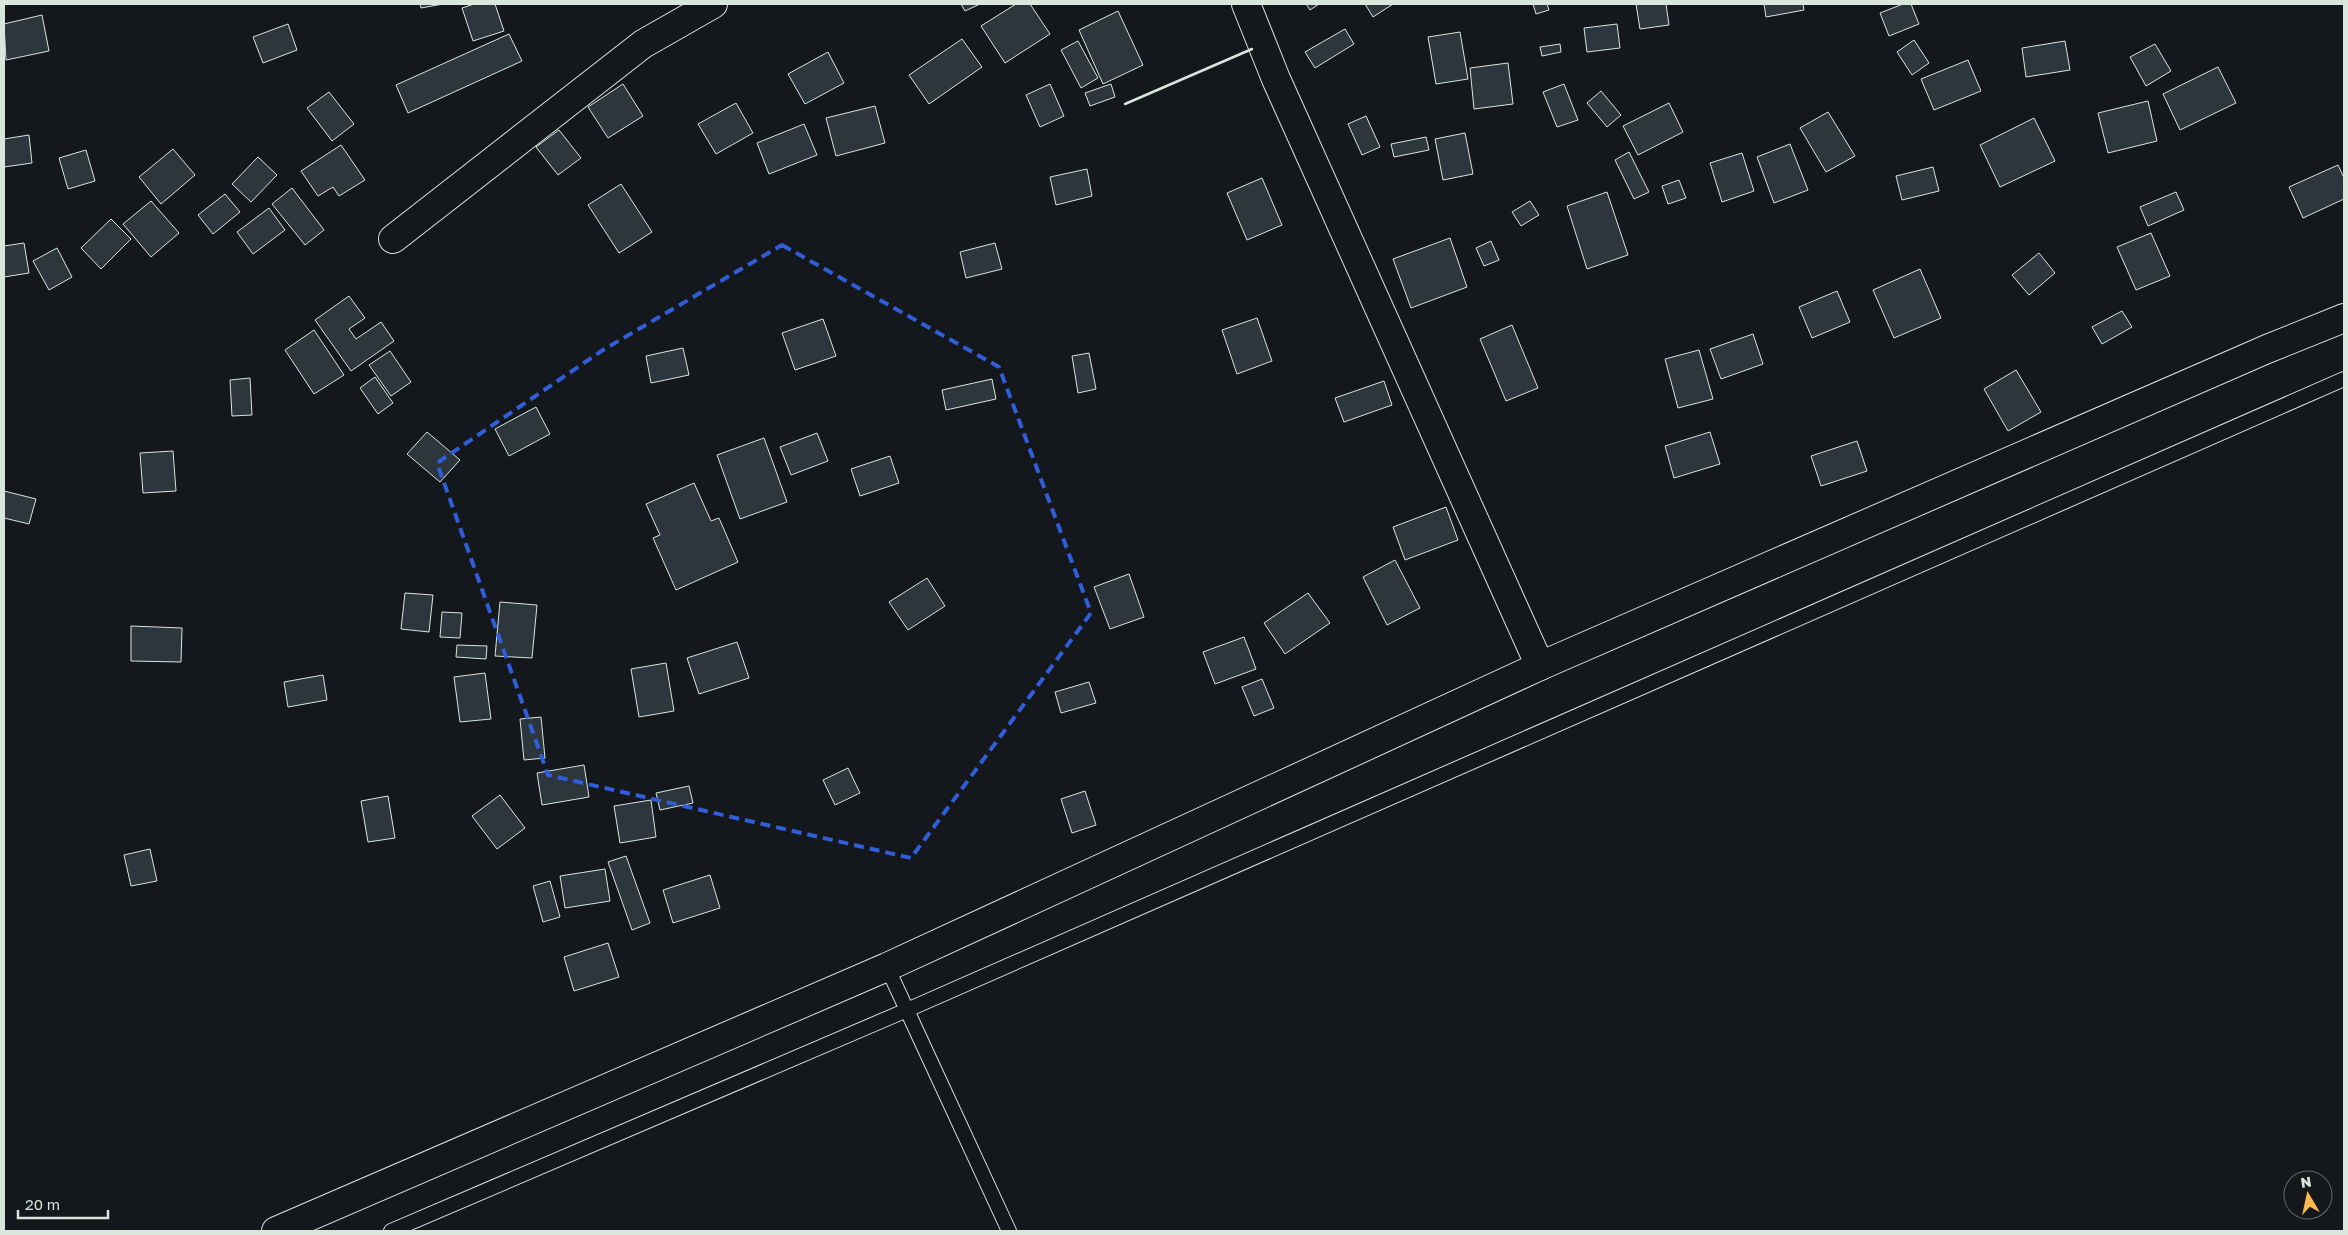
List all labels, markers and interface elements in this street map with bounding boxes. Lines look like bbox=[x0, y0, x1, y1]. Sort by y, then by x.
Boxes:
north arrow bbox=[2283, 1170, 2333, 1220]
text: N bbox=[2299, 1172, 2312, 1191]
scale bar bbox=[18, 1188, 108, 1220]
text: 20 m bbox=[25, 1195, 60, 1213]

